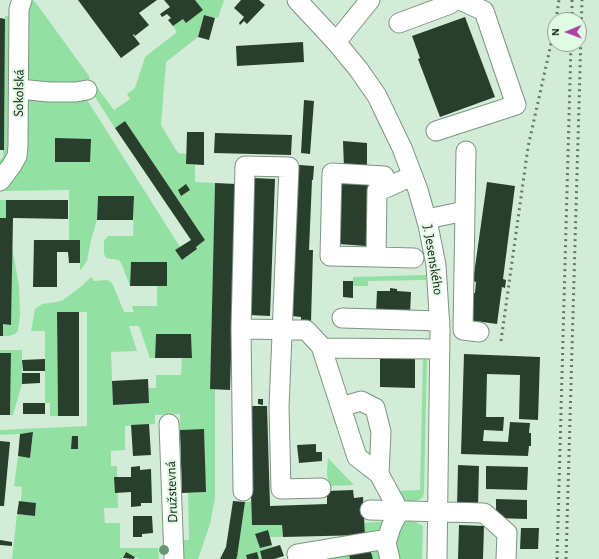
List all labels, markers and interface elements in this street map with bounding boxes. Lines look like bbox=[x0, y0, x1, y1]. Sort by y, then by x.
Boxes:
north arrow bbox=[547, 12, 587, 52]
text: N bbox=[550, 28, 561, 36]
street label: Sokolská bbox=[10, 69, 28, 117]
street label: J. Jesenského bbox=[419, 224, 447, 296]
street label: Družstevná bbox=[163, 461, 181, 523]

